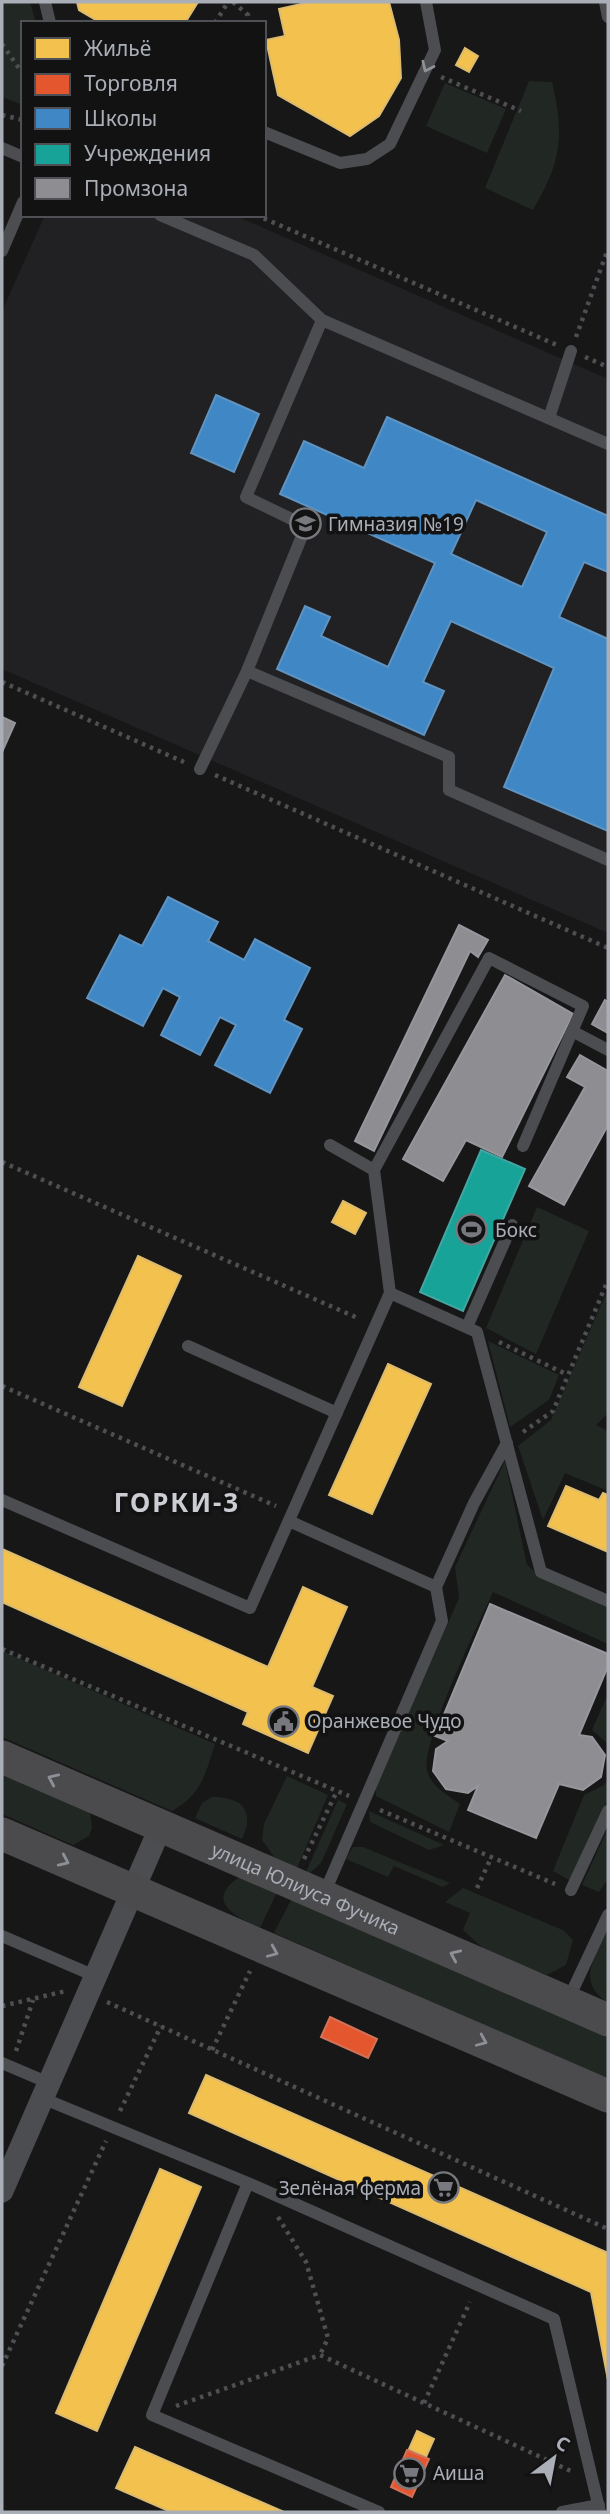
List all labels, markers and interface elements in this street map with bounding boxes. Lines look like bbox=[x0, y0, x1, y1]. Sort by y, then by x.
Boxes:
legend bbox=[21, 21, 266, 217]
text: Жильё bbox=[84, 34, 151, 62]
one-way arrow bbox=[421, 60, 435, 72]
text: Торговля bbox=[84, 69, 178, 97]
text: Школы bbox=[84, 104, 157, 132]
text: Учреждения bbox=[84, 139, 211, 167]
text: Промзона bbox=[84, 174, 188, 202]
school or university icon: Гимназия №19 bbox=[288, 507, 322, 541]
place label: Гимназия №19 bbox=[328, 511, 464, 537]
sports icon: Бокс bbox=[455, 1213, 489, 1247]
place label: Бокс bbox=[495, 1217, 537, 1243]
district label: ГОРКИ-3 bbox=[114, 1484, 240, 1520]
public building icon: Оранжевое Чудо bbox=[267, 1704, 301, 1738]
place label: Оранжевое Чудо bbox=[307, 1708, 462, 1734]
one-way arrow bbox=[48, 1773, 60, 1787]
street label: улица Юлиуса Фучика bbox=[207, 1836, 404, 1941]
one-way arrow bbox=[57, 1853, 70, 1867]
one-way arrow bbox=[266, 1943, 278, 1957]
one-way arrow bbox=[450, 1949, 463, 1963]
one-way arrow bbox=[475, 2033, 487, 2047]
supermarket icon: Зелёная ферма bbox=[427, 2171, 461, 2205]
place label: Зелёная ферма bbox=[279, 2175, 421, 2201]
north arrow bbox=[519, 2423, 589, 2493]
text: С bbox=[551, 2429, 575, 2458]
supermarket icon: Аиша bbox=[393, 2456, 427, 2490]
place label: Аиша bbox=[433, 2460, 484, 2486]

